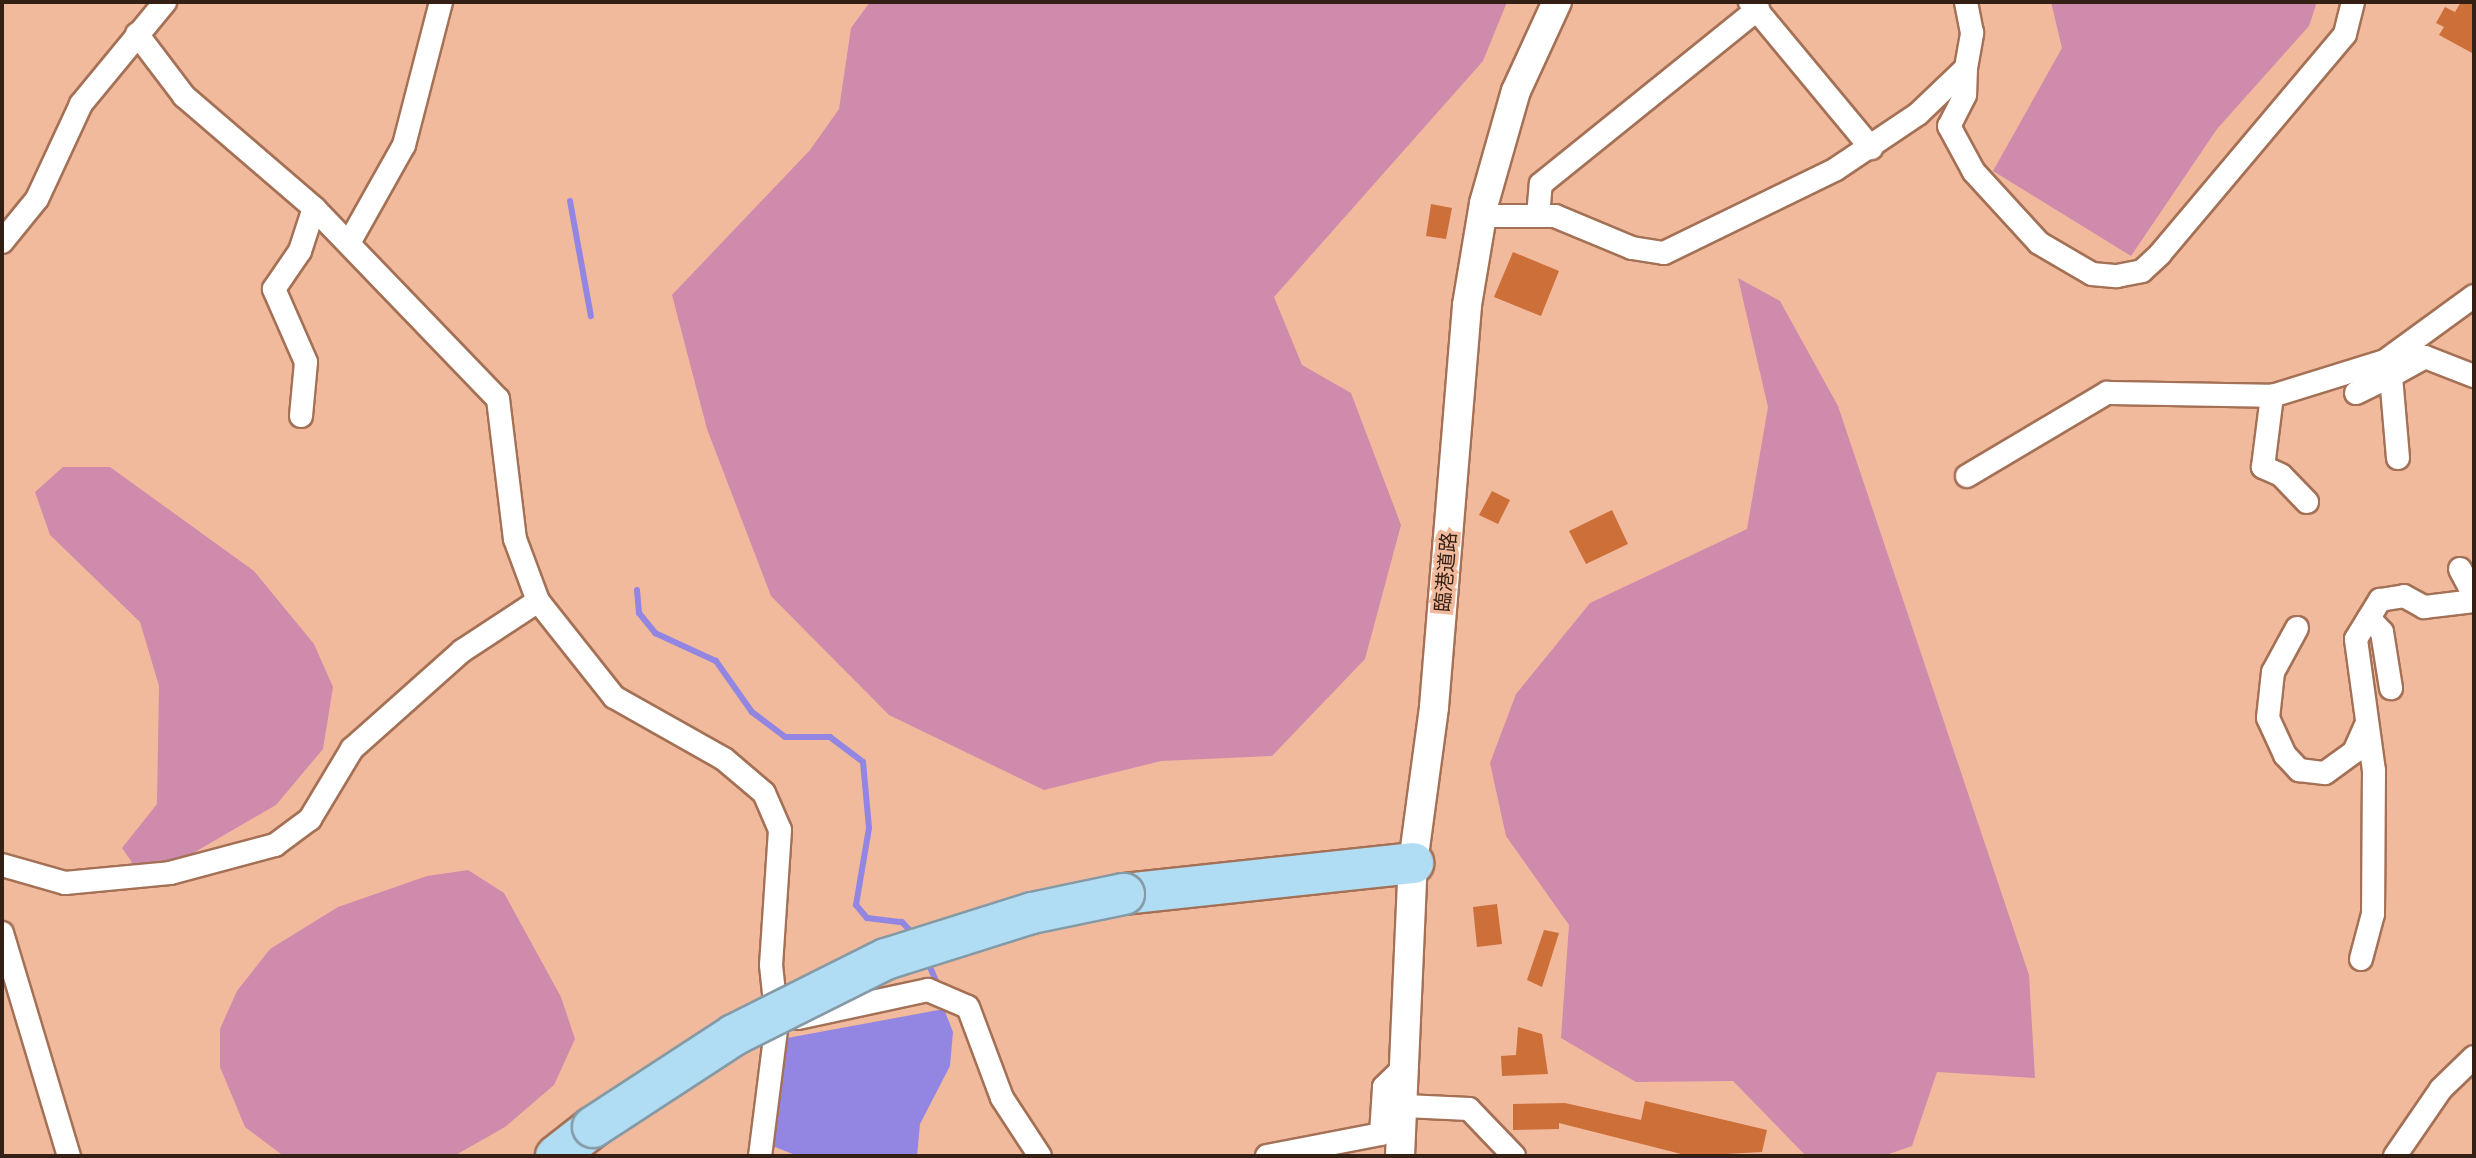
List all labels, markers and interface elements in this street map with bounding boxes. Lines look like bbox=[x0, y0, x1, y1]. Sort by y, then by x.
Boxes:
street label: 臨港道路 bbox=[1430, 531, 1460, 613]

